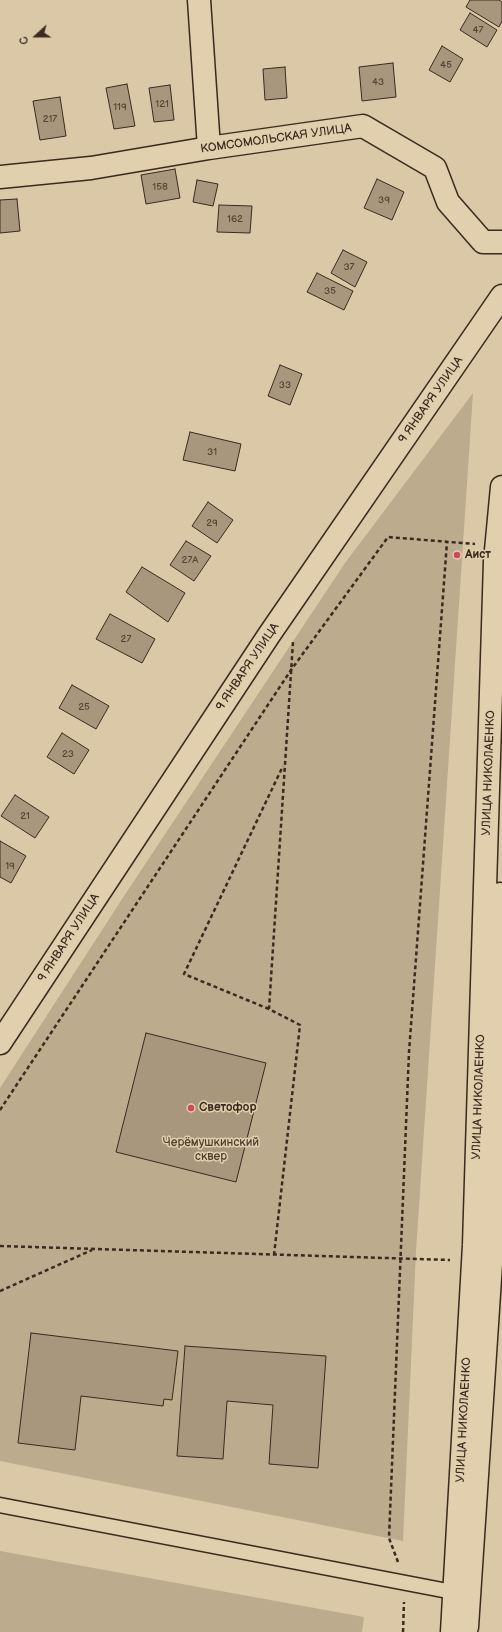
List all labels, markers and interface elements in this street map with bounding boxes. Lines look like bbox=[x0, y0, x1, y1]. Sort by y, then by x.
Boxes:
north arrow bbox=[16, 16, 56, 56]
house number: 47 bbox=[472, 24, 484, 36]
text: С bbox=[17, 35, 32, 46]
house number: 45 bbox=[440, 59, 452, 71]
house number: 43 bbox=[372, 76, 384, 88]
house number: 121 bbox=[155, 98, 169, 110]
house number: 119 bbox=[113, 101, 127, 113]
house number: 217 bbox=[43, 113, 57, 125]
street label: КОМСОМОЛЬСКАЯ УЛИЦА bbox=[200, 121, 352, 157]
house number: 158 bbox=[152, 181, 168, 193]
house number: 39 bbox=[378, 194, 390, 206]
house number: 162 bbox=[227, 213, 243, 225]
house number: 37 bbox=[343, 261, 355, 273]
house number: 35 bbox=[324, 285, 336, 297]
street label: 9 ЯНВАРЯ УЛИЦА bbox=[396, 354, 466, 446]
house number: 33 bbox=[279, 379, 291, 391]
house number: 31 bbox=[207, 446, 217, 458]
house number: 29 bbox=[206, 517, 218, 529]
place label: Аист bbox=[465, 548, 491, 562]
marker: Аист bbox=[452, 550, 462, 560]
house number: 27А bbox=[182, 554, 198, 566]
street label: 9 ЯНВАРЯ УЛИЦА bbox=[213, 621, 283, 713]
house number: 27 bbox=[121, 633, 131, 645]
house number: 25 bbox=[78, 701, 90, 713]
street label: УЛИЦА НИКОЛАЕНКО bbox=[480, 710, 498, 836]
house number: 23 bbox=[62, 748, 74, 760]
house number: 21 bbox=[20, 810, 30, 822]
house number: 19 bbox=[5, 860, 15, 872]
street label: 9 ЯНВАРЯ УЛИЦА bbox=[35, 891, 103, 985]
street label: УЛИЦА НИКОЛАЕНКО bbox=[470, 1034, 488, 1160]
place label: Светофор bbox=[199, 1101, 257, 1115]
marker: Светофор bbox=[186, 1103, 196, 1113]
park label: Черёмушкинский сквер bbox=[163, 1136, 259, 1164]
street label: УЛИЦА НИКОЛАЕНКО bbox=[454, 1357, 474, 1483]

